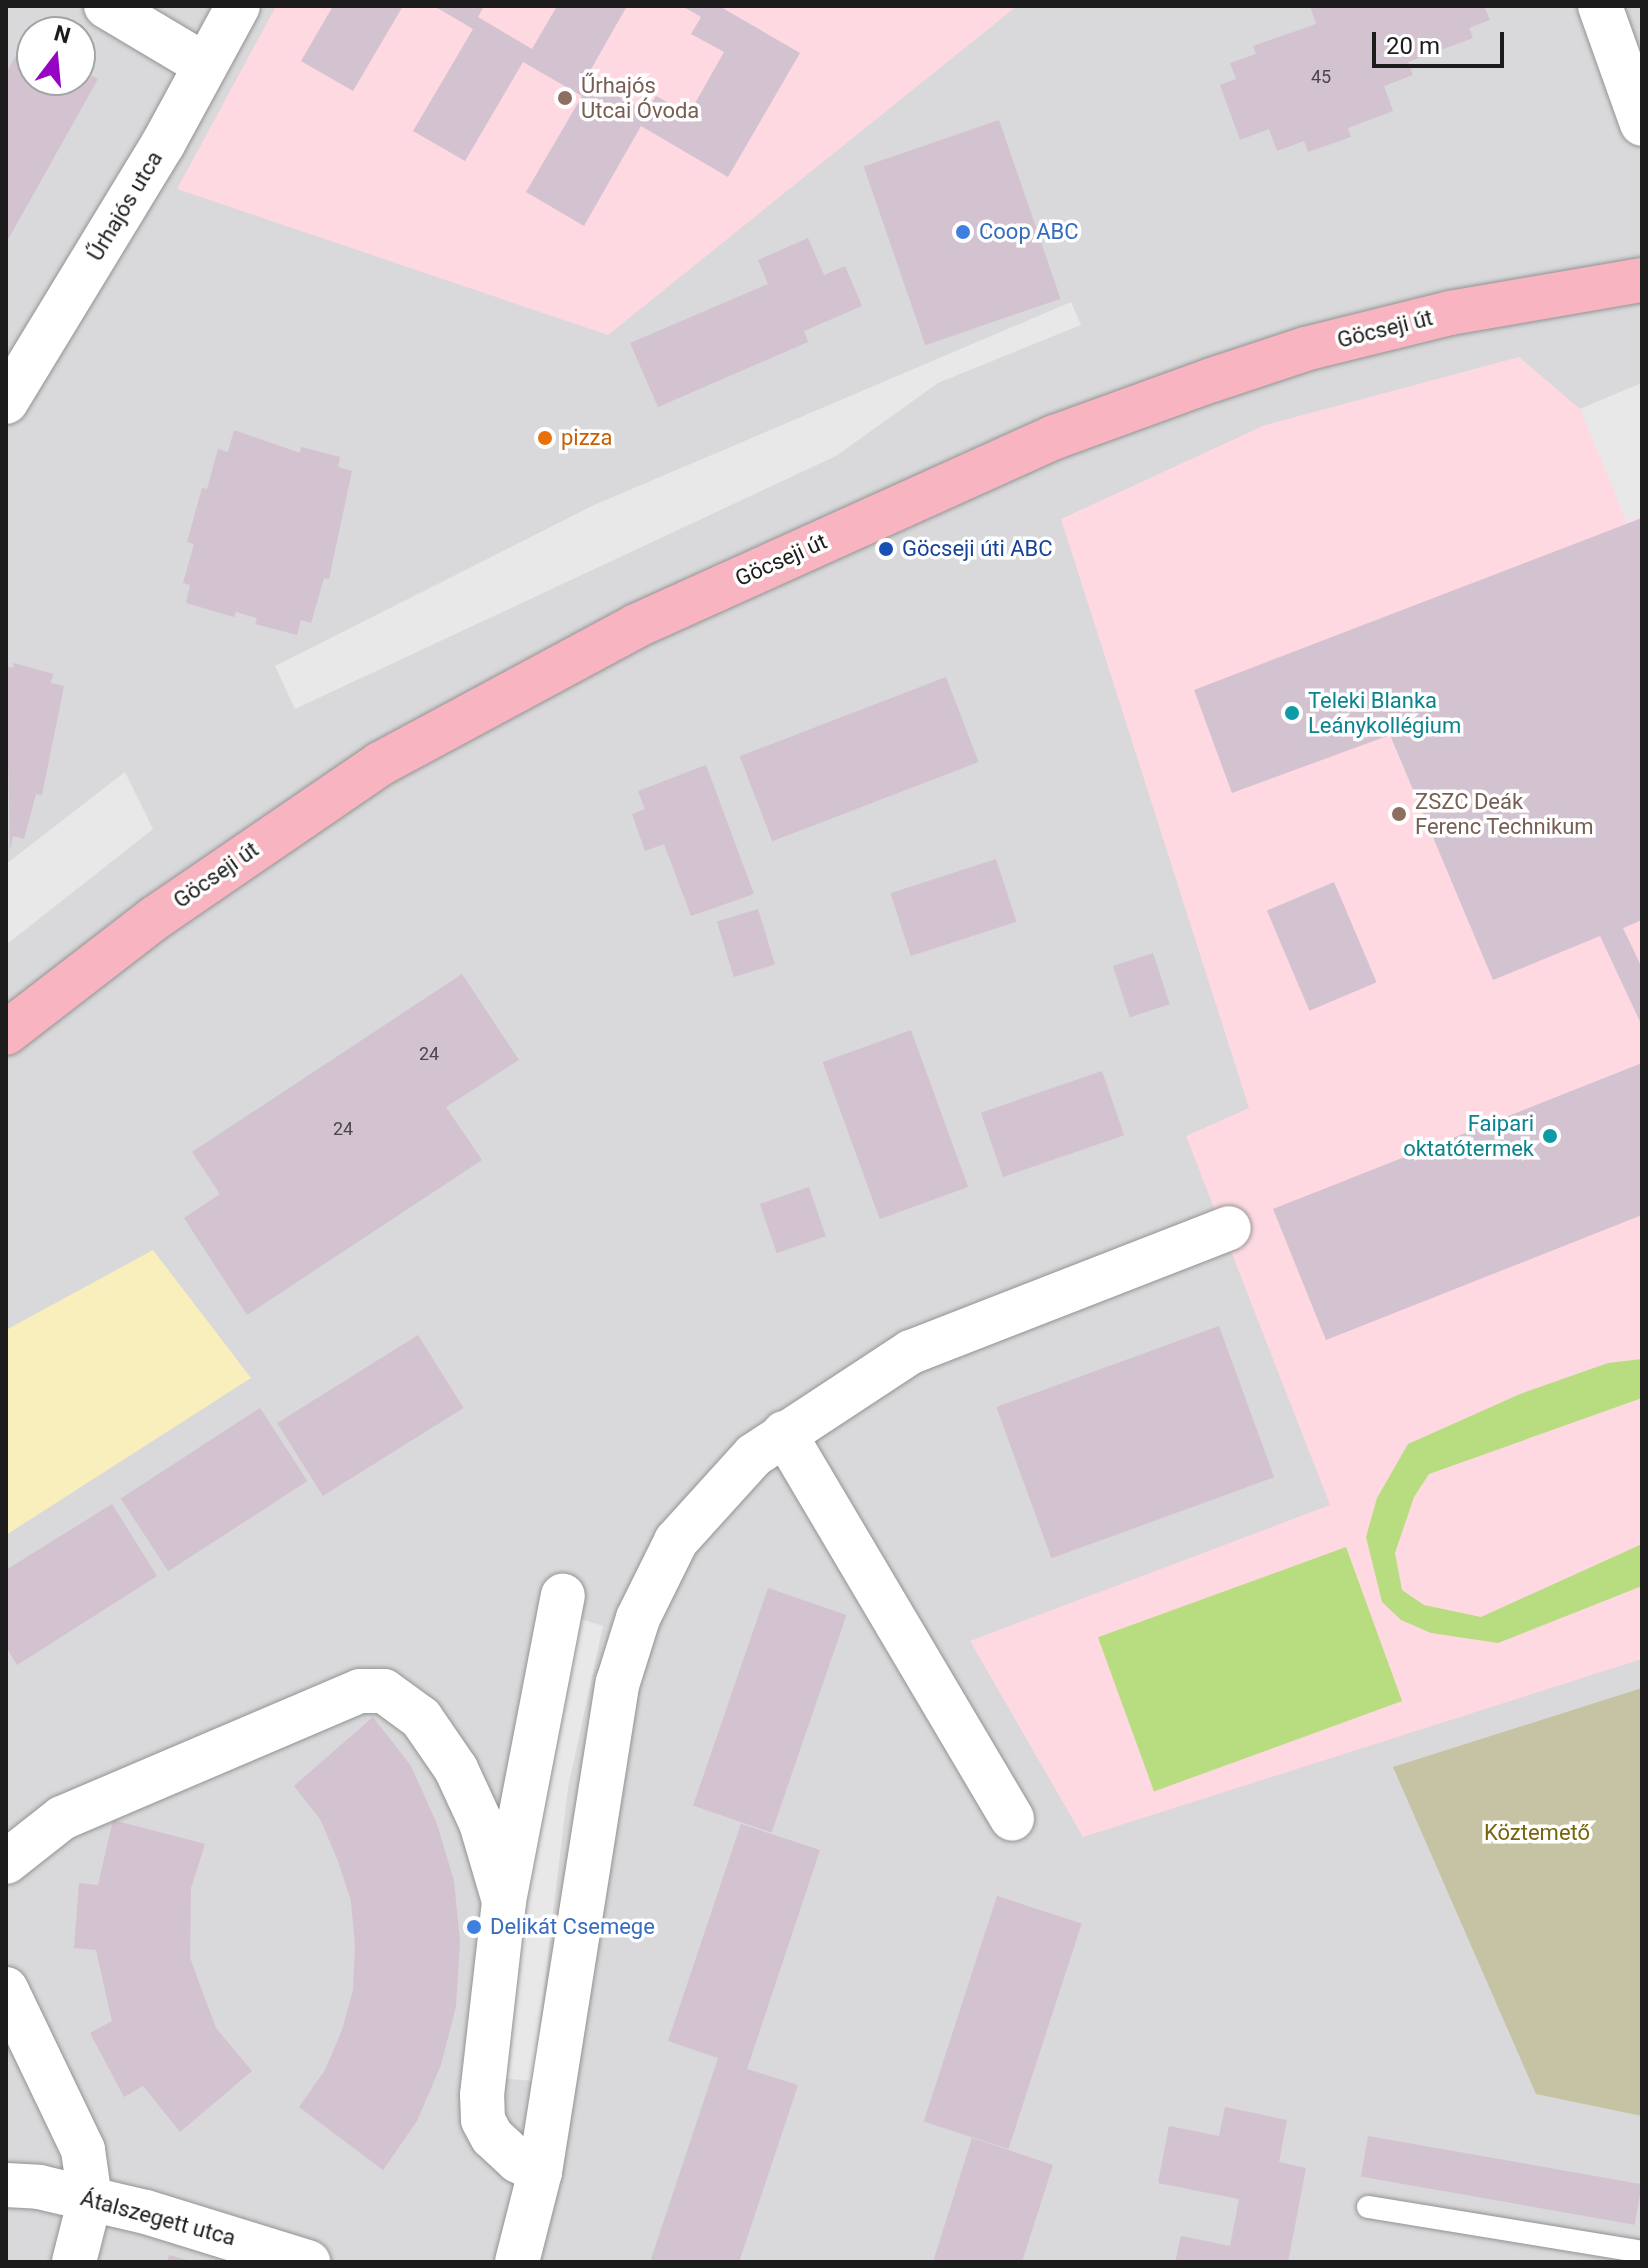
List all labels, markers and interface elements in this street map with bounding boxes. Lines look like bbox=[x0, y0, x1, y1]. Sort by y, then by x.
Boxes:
north arrow bbox=[16, 16, 96, 96]
scale bar bbox=[1376, 16, 1508, 66]
text: N bbox=[51, 20, 73, 49]
text: 20 m bbox=[1386, 32, 1440, 60]
house number: 45 bbox=[1311, 66, 1331, 88]
place label: Űrhajós Utcai Óvoda bbox=[581, 72, 699, 124]
marker: Űrhajós Utcai Óvoda bbox=[556, 89, 574, 107]
street label: Űrhajós utca bbox=[82, 146, 168, 266]
place label: Coop ABC bbox=[979, 219, 1079, 245]
marker: Coop ABC bbox=[954, 223, 972, 241]
street label: Göcseji út bbox=[1335, 304, 1435, 354]
place label: pizza bbox=[561, 425, 612, 451]
marker: pizza bbox=[536, 429, 554, 447]
street label: Göcseji út bbox=[731, 528, 831, 592]
place label: Göcseji úti ABC bbox=[902, 536, 1053, 562]
marker: Göcseji úti ABC bbox=[877, 540, 895, 558]
place label: Teleki Blanka Leánykollégium bbox=[1308, 687, 1461, 738]
marker: Teleki Blanka Leánykollégium bbox=[1283, 704, 1301, 722]
place label: ZSZC Deák Ferenc Technikum bbox=[1415, 788, 1594, 840]
marker: ZSZC Deák Ferenc Technikum bbox=[1390, 805, 1408, 823]
street label: Göcseji út bbox=[169, 836, 263, 914]
house number: 24 bbox=[419, 1043, 439, 1065]
place label: Faipari oktatótermek bbox=[1403, 1110, 1534, 1162]
house number: 24 bbox=[333, 1118, 353, 1140]
marker: Faipari oktatótermek bbox=[1541, 1127, 1559, 1145]
park label: Köztemető bbox=[1484, 1820, 1590, 1846]
place label: Delikát Csemege bbox=[490, 1914, 655, 1940]
marker: Delikát Csemege bbox=[465, 1918, 483, 1936]
street label: Átalszegett utca bbox=[78, 2185, 238, 2251]

